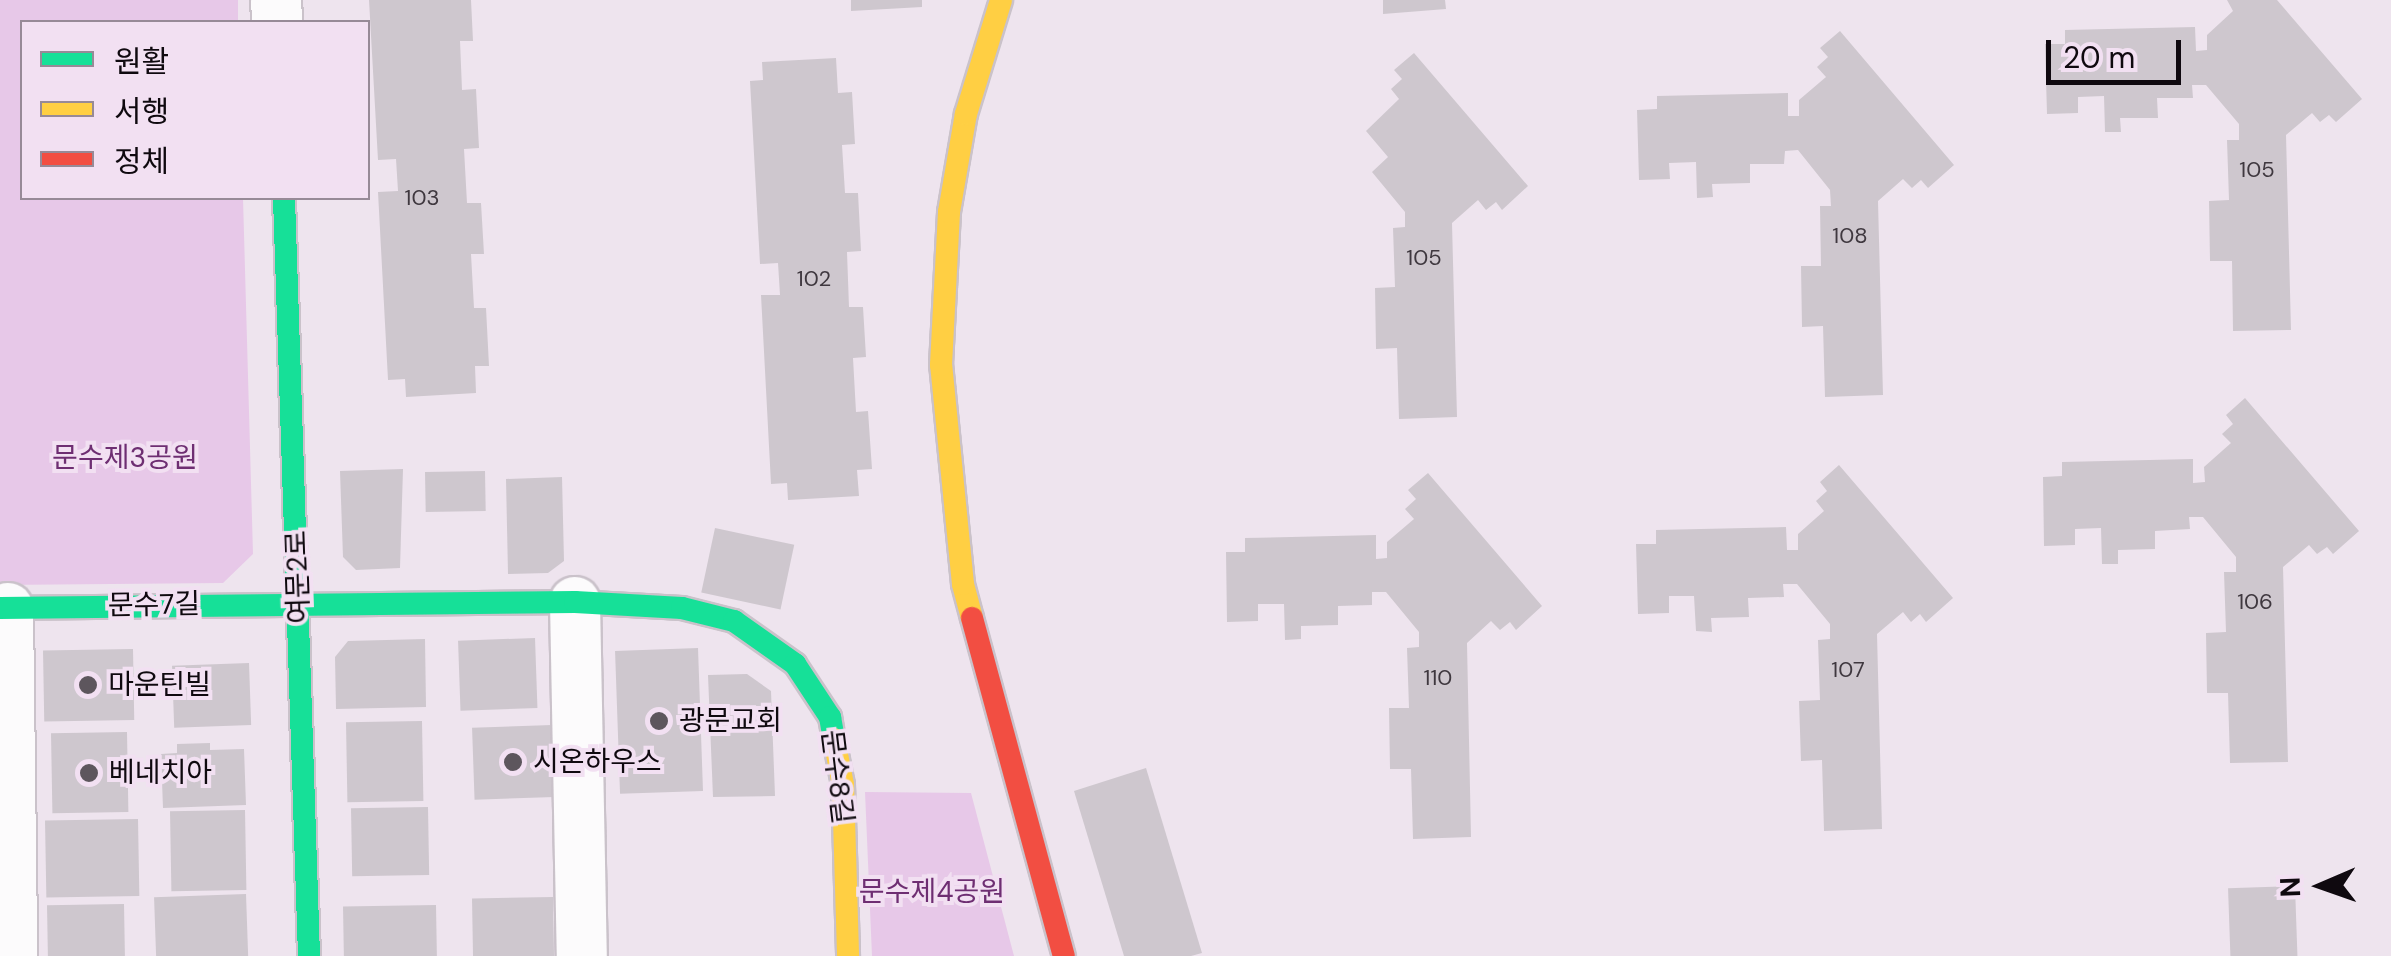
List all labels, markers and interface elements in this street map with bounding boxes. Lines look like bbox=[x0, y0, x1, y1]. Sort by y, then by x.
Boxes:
legend bbox=[20, 20, 370, 200]
scale bar bbox=[2051, 20, 2186, 82]
text: 20 m bbox=[2063, 38, 2135, 77]
text: 원활 bbox=[114, 42, 169, 81]
text: 서행 bbox=[114, 92, 169, 131]
text: 정체 bbox=[114, 142, 169, 181]
house number: 105 bbox=[2239, 157, 2275, 183]
house number: 103 bbox=[405, 185, 439, 211]
house number: 108 bbox=[1832, 223, 1868, 249]
house number: 105 bbox=[1406, 245, 1442, 271]
house number: 102 bbox=[797, 266, 831, 292]
park label: 문수제3공원 bbox=[52, 441, 198, 475]
street label: 여문2로 bbox=[280, 530, 316, 624]
street label: 문수7길 bbox=[108, 587, 200, 623]
house number: 106 bbox=[2237, 589, 2273, 615]
house number: 107 bbox=[1831, 657, 1865, 683]
house number: 110 bbox=[1424, 665, 1452, 691]
place label: 마운틴빌 bbox=[108, 668, 211, 702]
marker: 마운틴빌 bbox=[77, 674, 99, 696]
place label: 광문교회 bbox=[679, 704, 782, 738]
marker: 광문교회 bbox=[648, 710, 670, 732]
street label: 문수8길 bbox=[815, 728, 859, 826]
place label: 시온하우스 bbox=[533, 745, 662, 779]
marker: 시온하우스 bbox=[502, 751, 524, 773]
place label: 베네치아 bbox=[109, 756, 212, 790]
marker: 베네치아 bbox=[78, 762, 100, 784]
north arrow bbox=[2271, 836, 2371, 936]
park label: 문수제4공원 bbox=[859, 875, 1005, 909]
text: N bbox=[2272, 876, 2309, 898]

